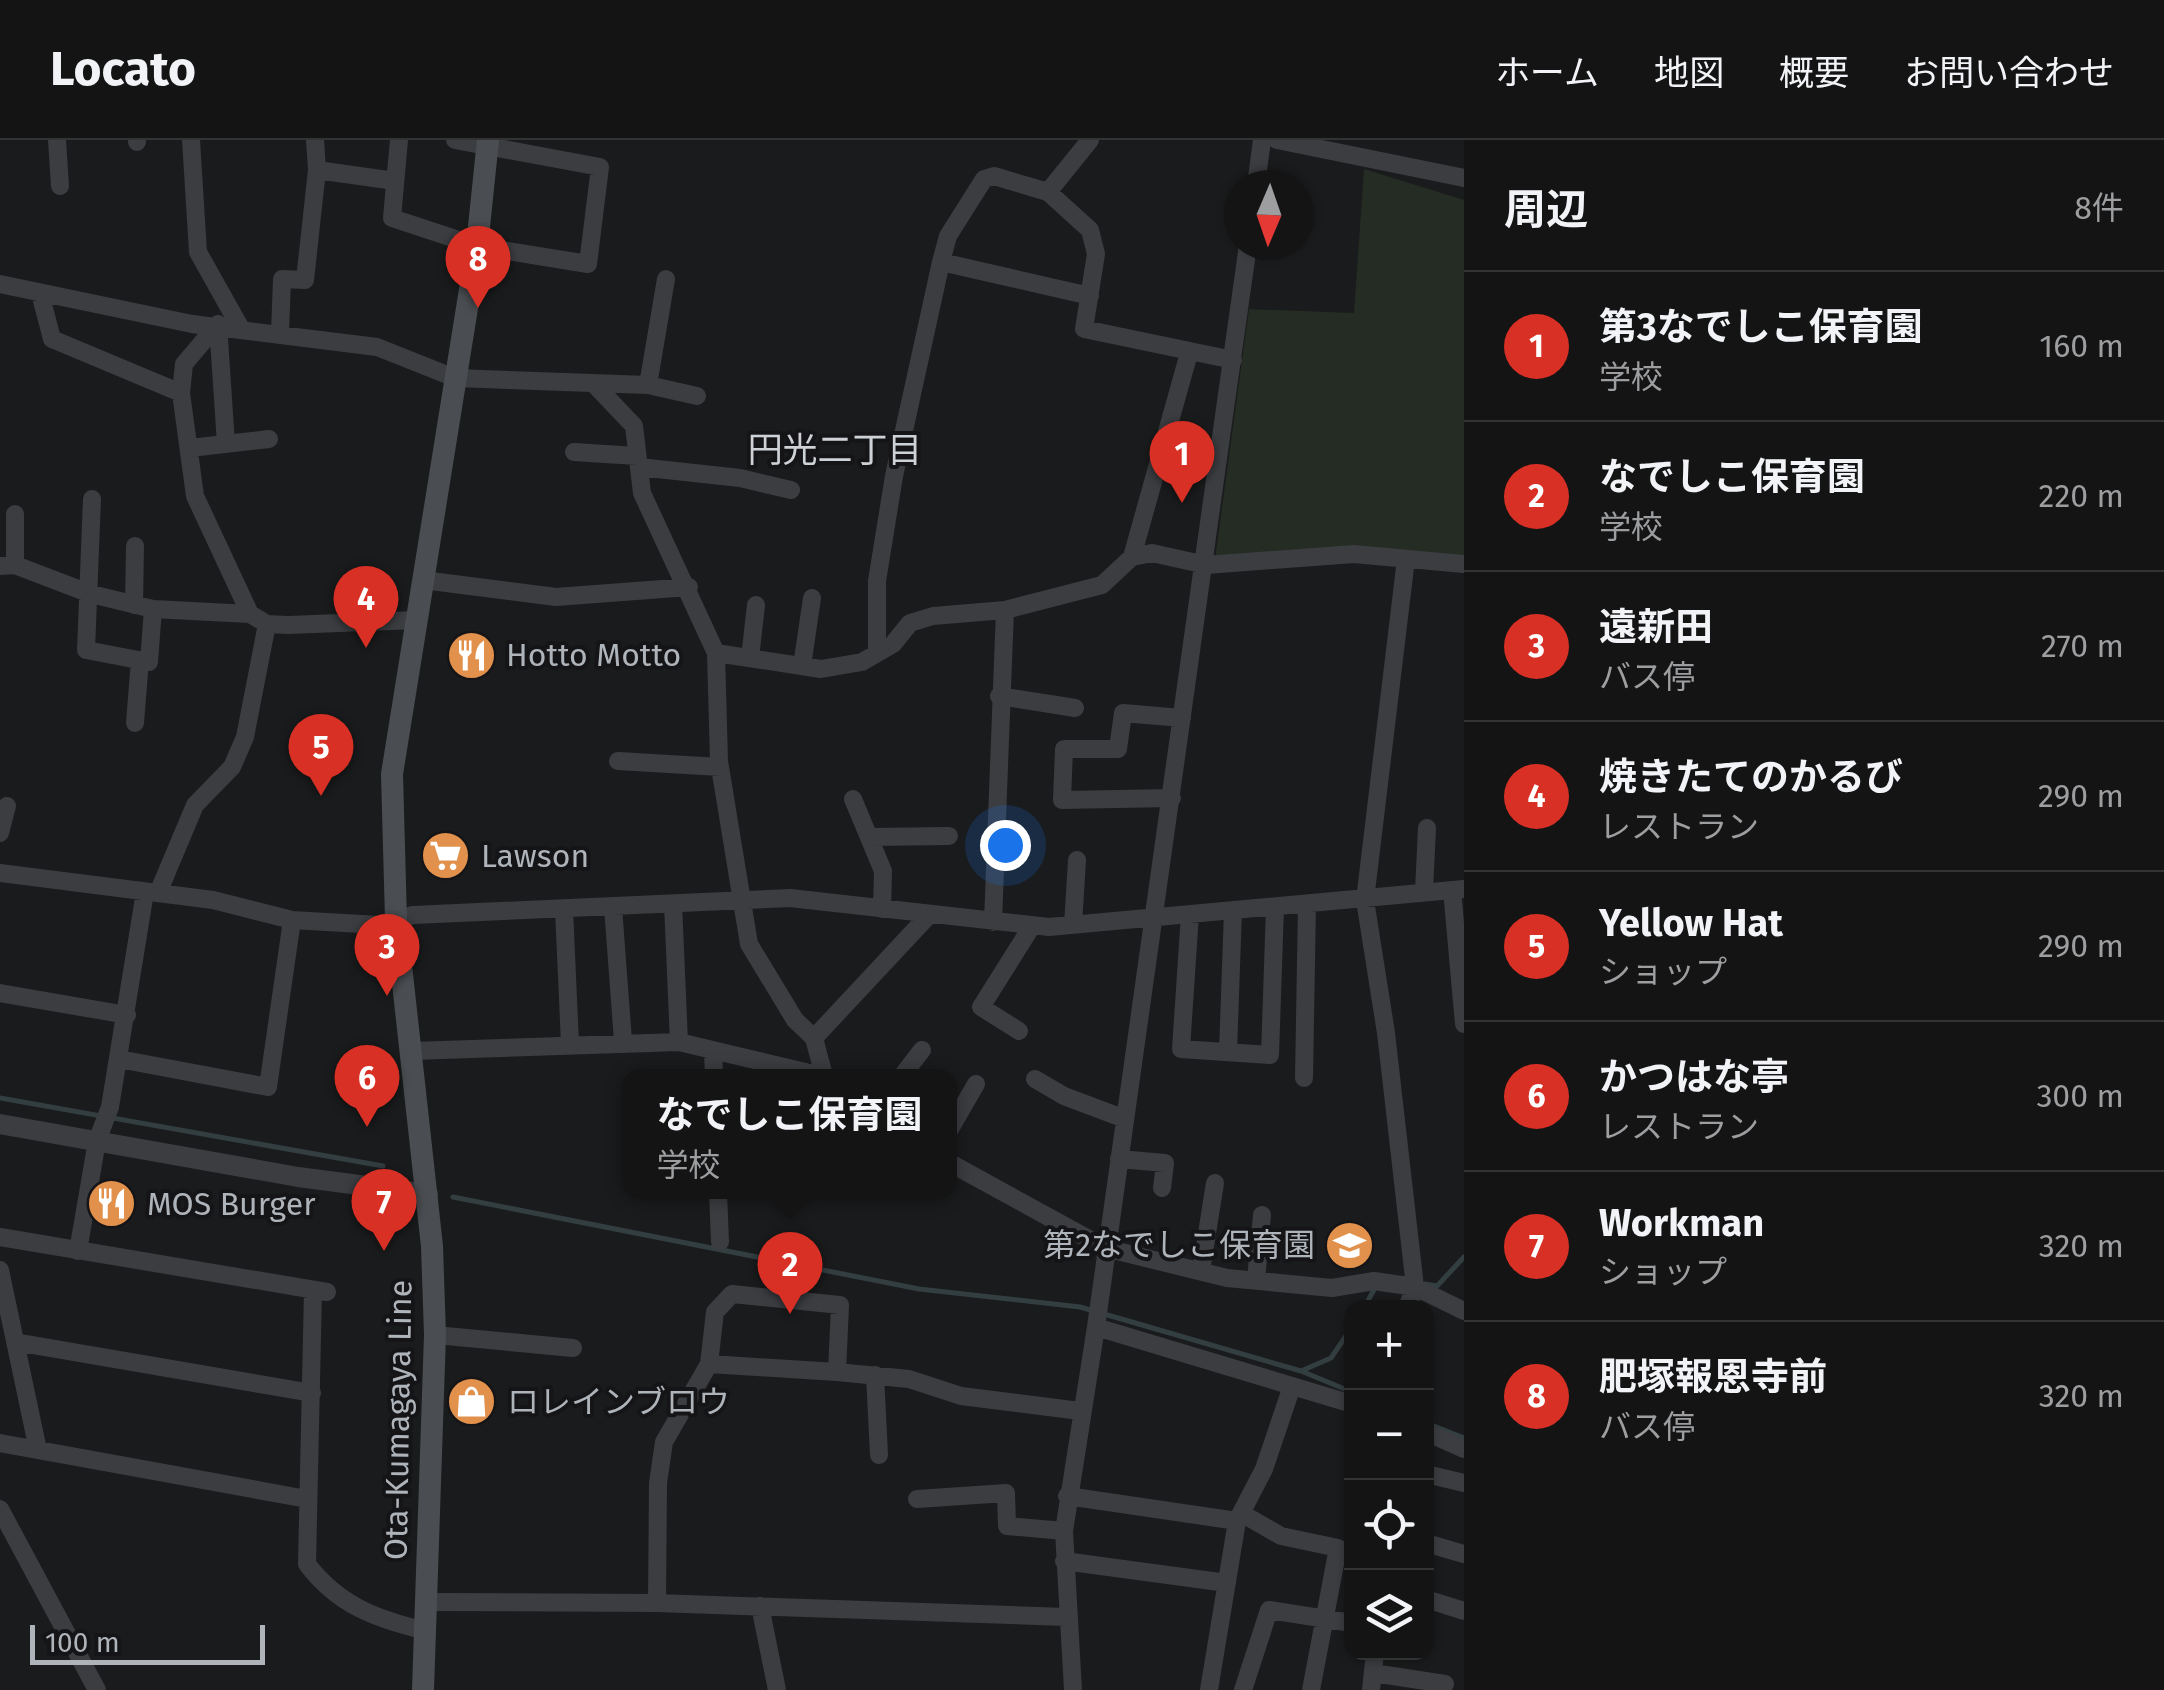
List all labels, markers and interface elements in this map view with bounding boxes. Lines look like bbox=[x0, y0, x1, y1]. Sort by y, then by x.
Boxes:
text: Locato bbox=[50, 40, 196, 98]
text: ホーム bbox=[1495, 52, 1599, 94]
text: 地図 bbox=[1654, 52, 1724, 94]
text: 概要 bbox=[1779, 52, 1849, 94]
text: お問い合わせ bbox=[1904, 52, 2114, 94]
north arrow bbox=[1224, 170, 1314, 260]
text: 周辺 bbox=[1504, 185, 1588, 235]
text: 8件 bbox=[2074, 189, 2124, 227]
pin: 8 bbox=[446, 226, 510, 308]
text: 第3なでしこ保育園 bbox=[1599, 304, 1923, 350]
text: 1 bbox=[1529, 327, 1544, 365]
text: 160 m bbox=[2039, 327, 2124, 365]
text: 学校 bbox=[1599, 358, 1663, 396]
pin: 1 bbox=[1150, 420, 1214, 503]
district label: 円光二丁目 bbox=[747, 429, 923, 471]
text: なでしこ保育園 bbox=[1599, 454, 1865, 500]
text: 2 bbox=[1528, 477, 1545, 515]
text: 220 m bbox=[2039, 477, 2124, 515]
text: 学校 bbox=[1599, 508, 1663, 546]
pin: 4 bbox=[334, 566, 398, 648]
text: 遠新田 bbox=[1599, 604, 1713, 650]
text: 3 bbox=[1528, 627, 1545, 665]
text: 270 m bbox=[2041, 627, 2124, 665]
restaurant icon: Hotto Motto bbox=[445, 629, 497, 681]
place label: Hotto Motto bbox=[506, 636, 681, 674]
text: バス停 bbox=[1599, 658, 1695, 696]
pin: 5 bbox=[288, 714, 354, 796]
text: 焼きたてのかるび bbox=[1599, 754, 1903, 800]
text: 4 bbox=[1527, 777, 1546, 815]
text: 290 m bbox=[2038, 777, 2124, 815]
text: レストラン bbox=[1599, 808, 1759, 846]
your location bbox=[980, 820, 1031, 871]
supermarket icon: Lawson bbox=[420, 830, 472, 882]
place label: Lawson bbox=[481, 837, 589, 875]
text: Yellow Hat bbox=[1599, 900, 1783, 946]
pin: 3 bbox=[354, 914, 420, 996]
text: 5 bbox=[1528, 927, 1545, 965]
text: 290 m bbox=[2038, 927, 2124, 965]
text: ショップ bbox=[1599, 953, 1727, 991]
pin: 6 bbox=[334, 1044, 400, 1127]
text: かつはな亭 bbox=[1599, 1054, 1789, 1100]
popup bbox=[622, 1069, 957, 1199]
text: 6 bbox=[1527, 1077, 1546, 1115]
text: 300 m bbox=[2036, 1077, 2124, 1115]
text: なでしこ保育園 bbox=[656, 1092, 923, 1138]
text: レストラン bbox=[1599, 1108, 1759, 1146]
text: 学校 bbox=[656, 1146, 721, 1184]
pin: 7 bbox=[352, 1168, 416, 1251]
restaurant icon: MOS Burger bbox=[86, 1178, 138, 1230]
place label: MOS Burger bbox=[147, 1185, 316, 1223]
text: Workman bbox=[1599, 1200, 1764, 1246]
school or university icon: 第2なでしこ保育園 bbox=[1324, 1219, 1376, 1271]
place label: 第2なでしこ保育園 bbox=[1043, 1226, 1315, 1264]
text: 7 bbox=[1529, 1227, 1544, 1265]
text: 320 m bbox=[2039, 1227, 2124, 1265]
pin: 2 bbox=[758, 1232, 822, 1314]
text: ショップ bbox=[1599, 1253, 1727, 1291]
street label: Ota-Kumagaya Line bbox=[377, 1279, 419, 1561]
map controls bbox=[1344, 1300, 1434, 1660]
button: + bbox=[1344, 1300, 1434, 1390]
text: 肥塚報恩寺前 bbox=[1599, 1354, 1827, 1400]
shop icon: ロレインブロウ bbox=[446, 1376, 498, 1428]
text: 8 bbox=[1527, 1377, 1546, 1415]
text: 320 m bbox=[2039, 1377, 2124, 1415]
place label: ロレインブロウ bbox=[507, 1383, 730, 1421]
button: − bbox=[1344, 1390, 1434, 1480]
text: バス停 bbox=[1599, 1408, 1695, 1446]
button: locate bbox=[1344, 1480, 1434, 1570]
button: layers bbox=[1344, 1570, 1434, 1660]
scale bar bbox=[30, 1620, 265, 1664]
text: 100 m bbox=[45, 1626, 120, 1659]

